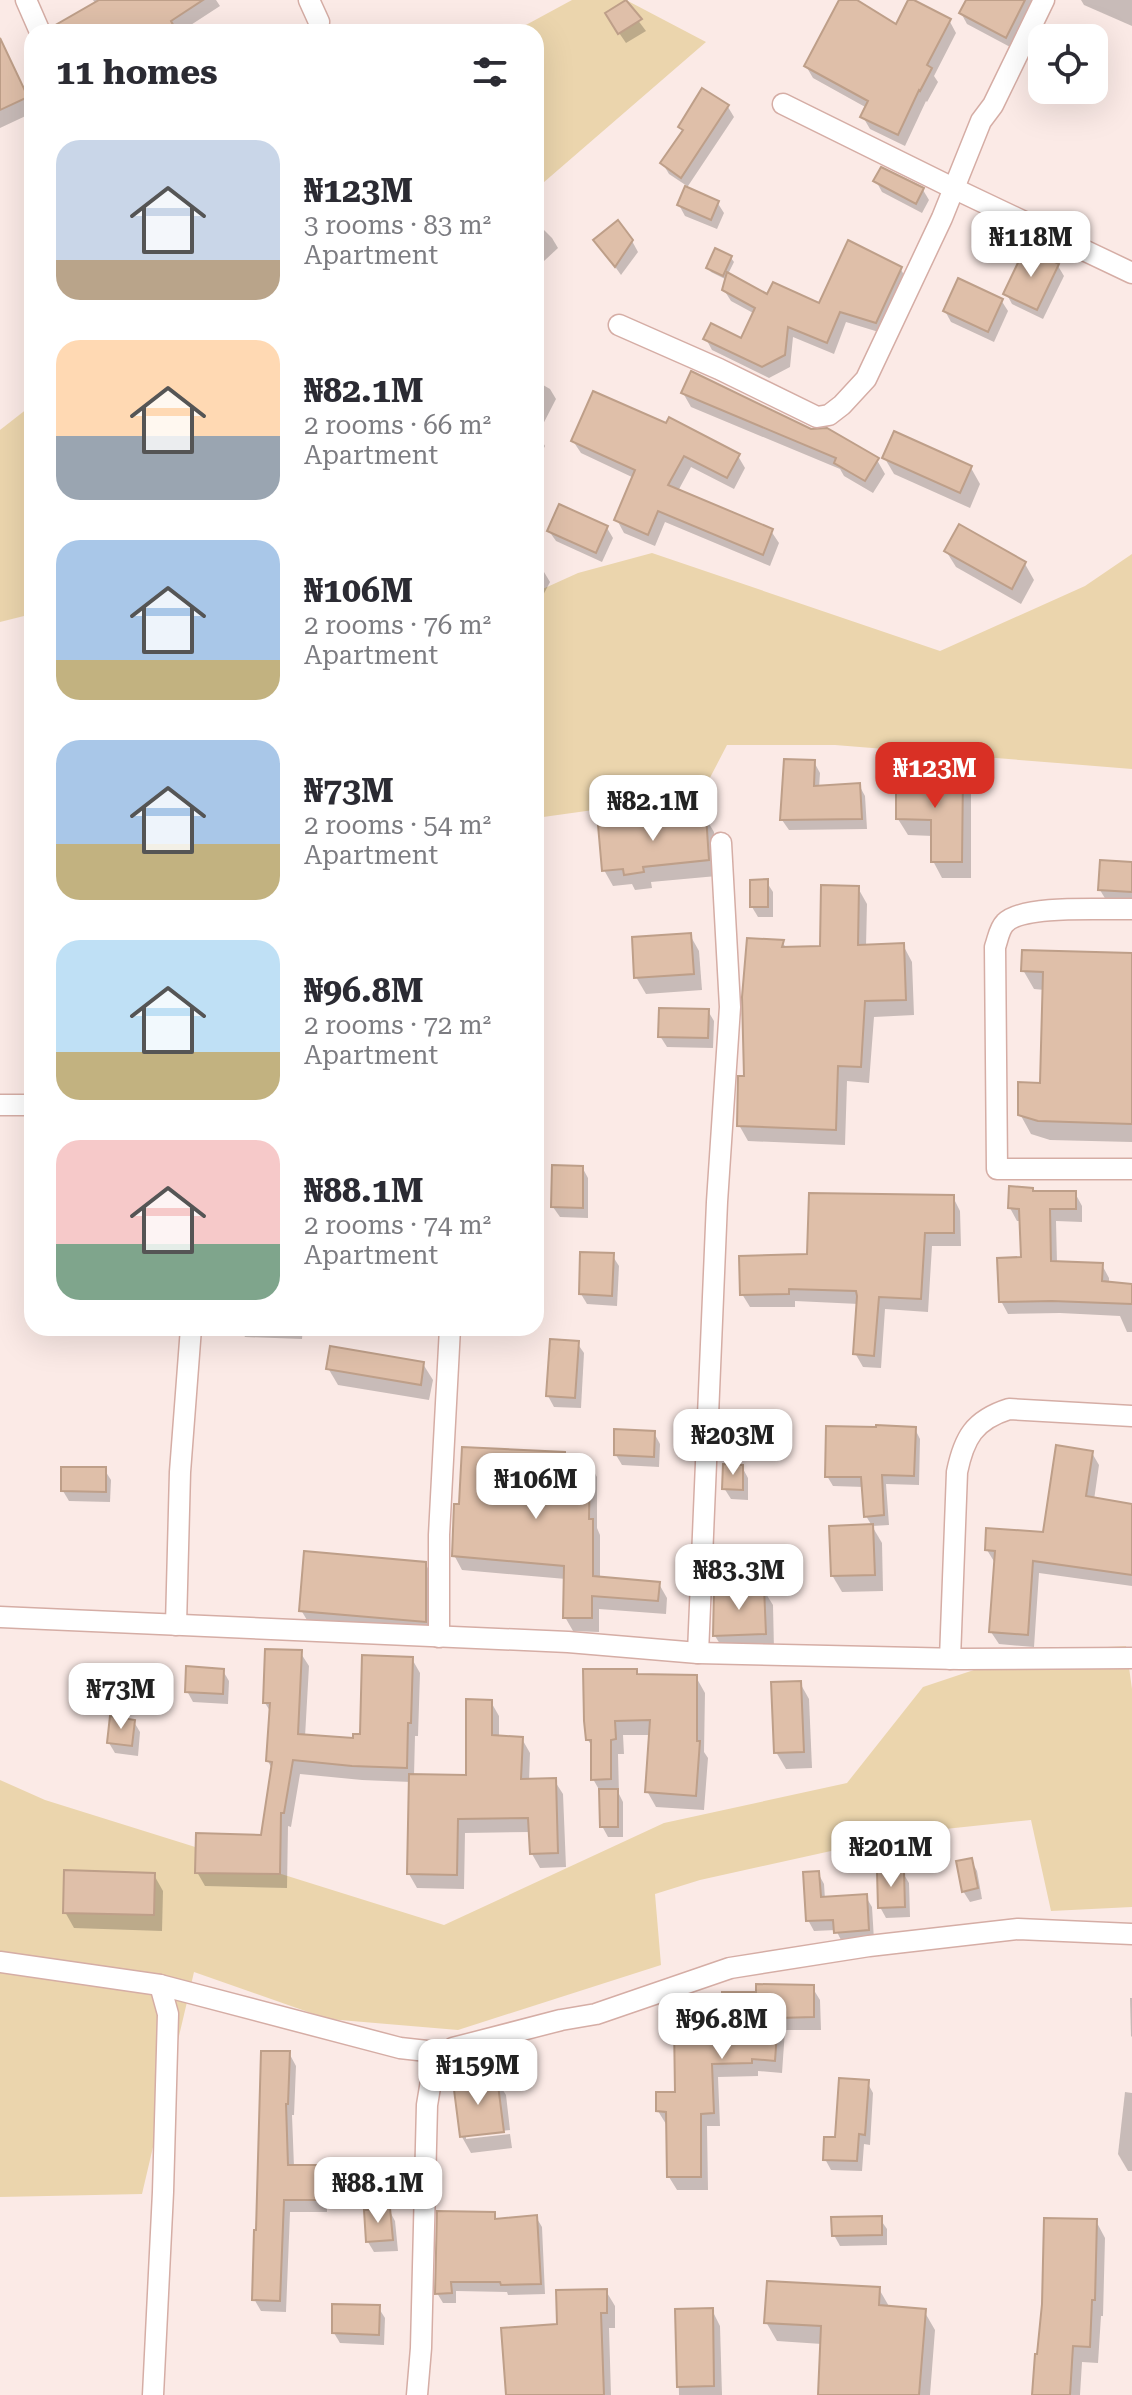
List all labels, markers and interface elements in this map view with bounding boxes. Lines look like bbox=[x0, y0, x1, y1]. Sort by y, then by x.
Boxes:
map controls bbox=[1028, 24, 1108, 104]
button: locate bbox=[1028, 24, 1108, 104]
icon: filters bbox=[468, 50, 512, 94]
text: 11 homes bbox=[56, 52, 218, 92]
text: ₦123M bbox=[304, 170, 413, 210]
icon: home bbox=[120, 172, 216, 268]
text: 3 rooms · 83 m² bbox=[304, 210, 491, 240]
pin: ₦118M bbox=[975, 211, 1087, 279]
text: ₦118M bbox=[989, 222, 1073, 252]
text: Apartment bbox=[304, 240, 438, 270]
text: ₦82.1M bbox=[304, 370, 424, 410]
icon: home bbox=[120, 372, 216, 468]
text: 2 rooms · 66 m² bbox=[304, 410, 491, 440]
text: Apartment bbox=[304, 440, 438, 470]
text: ₦106M bbox=[304, 570, 413, 610]
icon: home bbox=[120, 572, 216, 668]
text: 2 rooms · 76 m² bbox=[304, 610, 491, 640]
text: Apartment bbox=[304, 640, 438, 670]
pin: ₦123M bbox=[879, 742, 991, 810]
text: ₦123M bbox=[893, 753, 977, 783]
text: ₦73M bbox=[304, 770, 394, 810]
icon: home bbox=[120, 772, 216, 868]
pin: ₦82.1M bbox=[588, 775, 718, 843]
text: ₦82.1M bbox=[607, 786, 699, 816]
text: 2 rooms · 54 m² bbox=[304, 810, 491, 840]
text: Apartment bbox=[304, 840, 438, 870]
text: ₦96.8M bbox=[304, 970, 424, 1010]
icon: home bbox=[120, 972, 216, 1068]
text: 2 rooms · 72 m² bbox=[304, 1010, 491, 1040]
text: Apartment bbox=[304, 1040, 438, 1070]
text: ₦88.1M bbox=[304, 1170, 424, 1210]
icon: home bbox=[120, 1172, 216, 1268]
text: 2 rooms · 74 m² bbox=[304, 1210, 491, 1240]
text: Apartment bbox=[304, 1240, 438, 1270]
pin: ₦203M bbox=[677, 1409, 789, 1477]
text: ₦203M bbox=[691, 1420, 775, 1450]
pin: ₦106M bbox=[480, 1453, 592, 1521]
text: ₦106M bbox=[494, 1464, 578, 1494]
pin: ₦83.3M bbox=[674, 1544, 804, 1612]
text: ₦83.3M bbox=[693, 1555, 785, 1585]
pin: ₦73M bbox=[74, 1663, 168, 1731]
text: ₦73M bbox=[87, 1674, 155, 1704]
pin: ₦201M bbox=[835, 1821, 947, 1889]
text: ₦201M bbox=[849, 1832, 933, 1862]
pin: ₦96.8M bbox=[657, 1993, 787, 2061]
text: ₦96.8M bbox=[676, 2004, 768, 2034]
pin: ₦159M bbox=[422, 2039, 534, 2107]
text: ₦159M bbox=[436, 2050, 520, 2080]
pin: ₦88.1M bbox=[313, 2157, 443, 2225]
text: ₦88.1M bbox=[332, 2168, 424, 2198]

